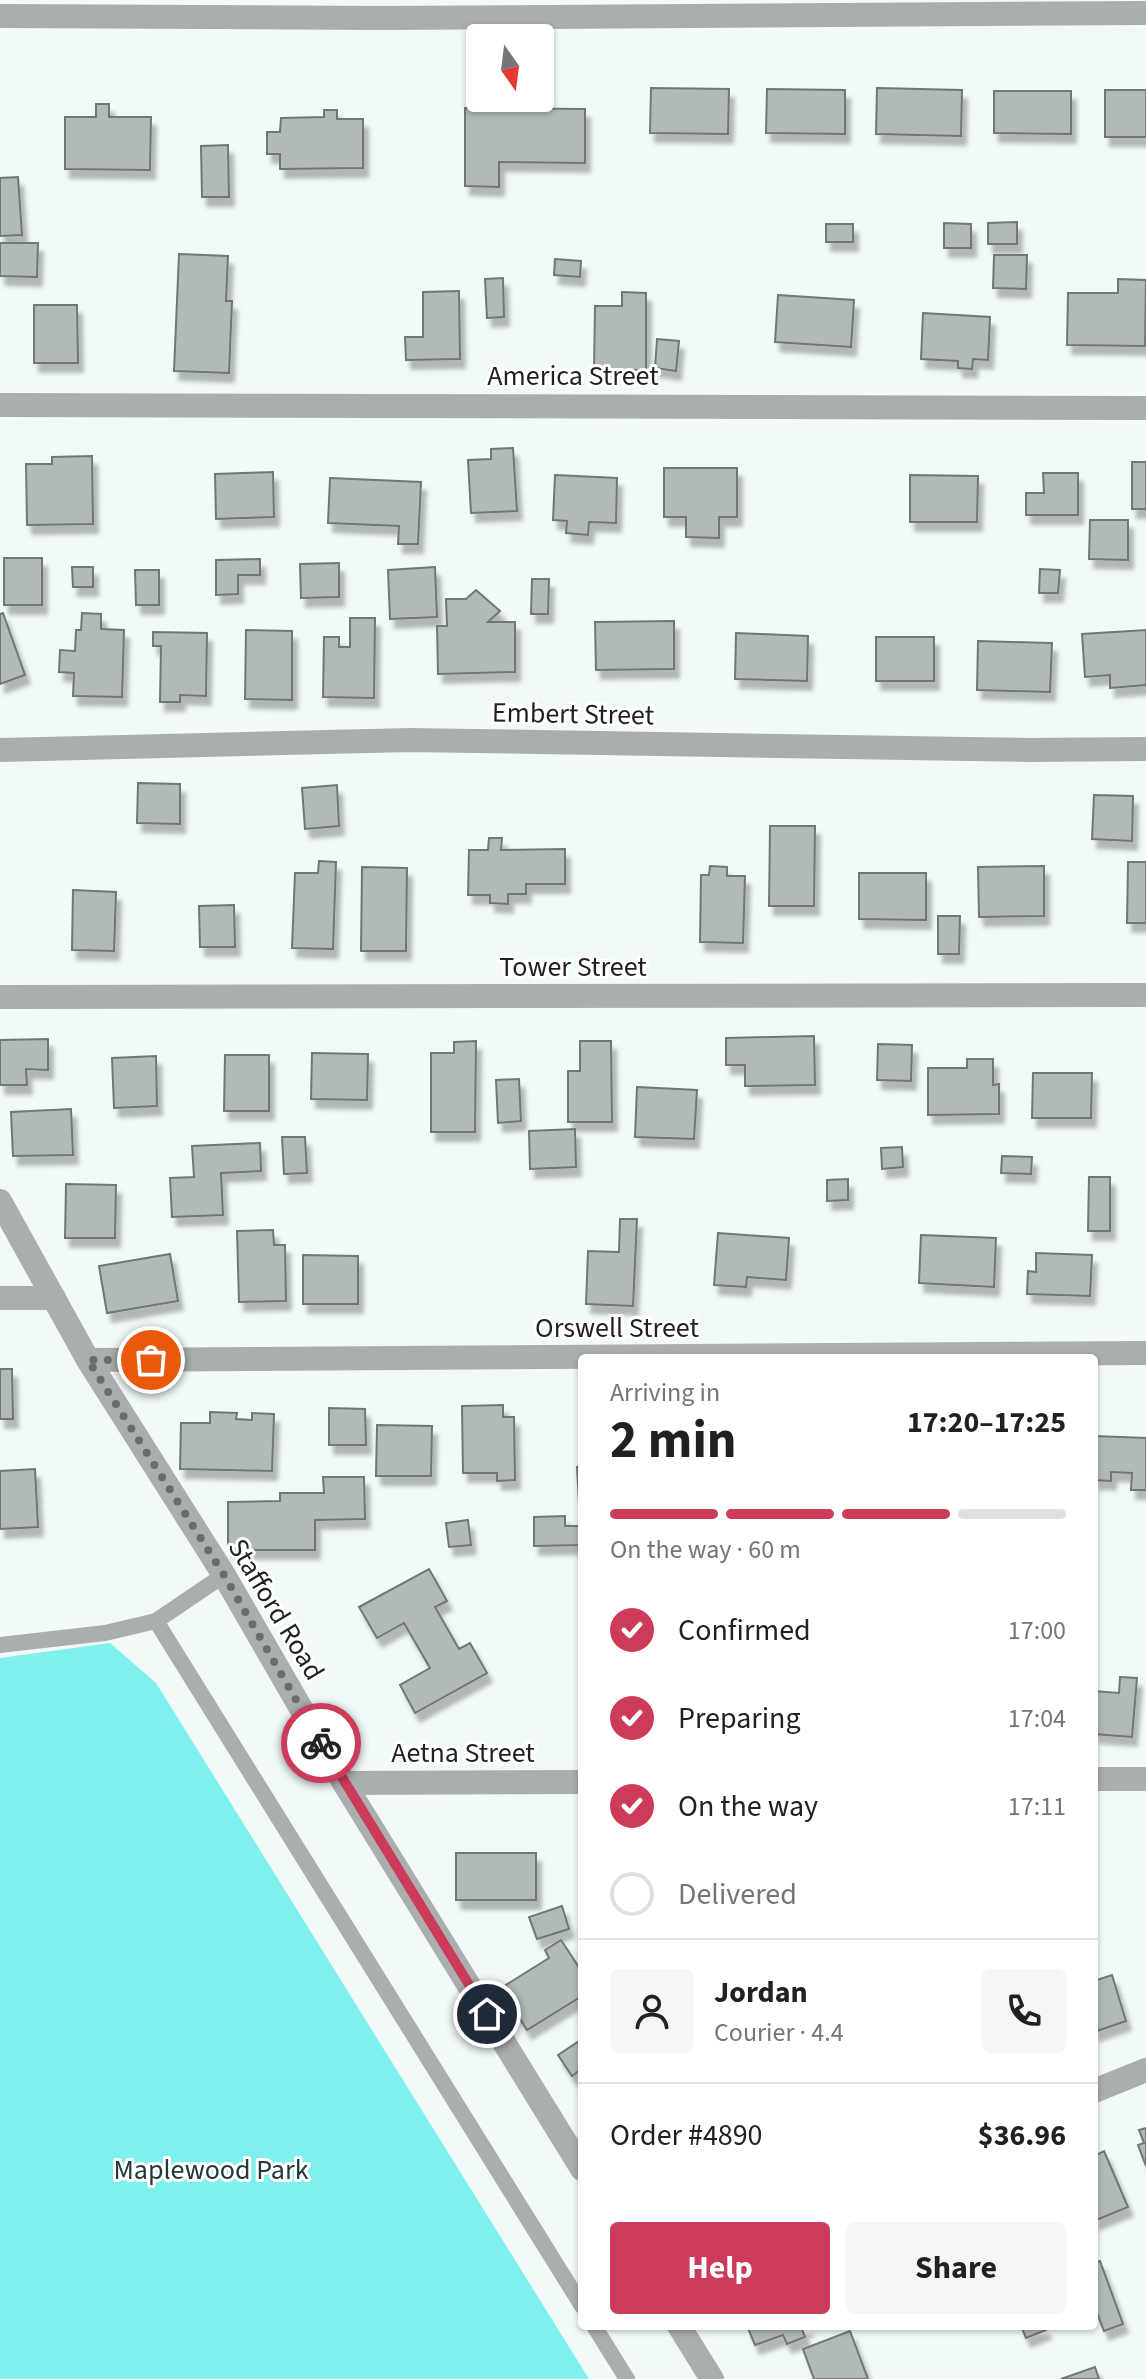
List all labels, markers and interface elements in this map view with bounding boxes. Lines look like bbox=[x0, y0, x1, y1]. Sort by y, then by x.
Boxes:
north arrow bbox=[466, 24, 554, 112]
map controls bbox=[466, 24, 554, 112]
street label: America Street bbox=[487, 356, 659, 396]
street label: Embert Street bbox=[492, 693, 655, 735]
street label: Tower Street bbox=[499, 947, 647, 987]
street label: Orswell Street bbox=[535, 1308, 699, 1348]
pin bbox=[117, 1326, 185, 1394]
icon: bag bbox=[129, 1338, 173, 1382]
text: Arriving in bbox=[610, 1374, 720, 1411]
text: 17:20–17:25 bbox=[907, 1401, 1066, 1444]
text: 2 min bbox=[610, 1404, 737, 1478]
street label: Stafford Road bbox=[218, 1531, 334, 1688]
text: On the way · 60 m bbox=[610, 1531, 801, 1568]
icon: check bbox=[610, 1608, 654, 1652]
text: Confirmed bbox=[678, 1609, 811, 1652]
text: 17:00 bbox=[1008, 1612, 1066, 1649]
icon: check bbox=[610, 1696, 654, 1740]
text: Preparing bbox=[678, 1697, 801, 1740]
text: 17:04 bbox=[1008, 1700, 1066, 1737]
courier bbox=[281, 1703, 361, 1783]
icon: bike bbox=[299, 1721, 343, 1765]
street label: Aetna Street bbox=[391, 1733, 535, 1773]
icon: check bbox=[610, 1784, 654, 1828]
text: On the way bbox=[678, 1785, 818, 1828]
text: 17:11 bbox=[1008, 1788, 1066, 1825]
text: Delivered bbox=[678, 1873, 797, 1916]
button: person bbox=[610, 1969, 694, 2053]
button: phone bbox=[982, 1969, 1066, 2053]
text: Jordan bbox=[714, 1971, 808, 2014]
pin bbox=[453, 1980, 521, 2048]
icon: home bbox=[465, 1992, 509, 2036]
text: Courier · 4.4 bbox=[714, 2014, 844, 2051]
text: Order #4890 bbox=[610, 2114, 763, 2157]
text: $36.96 bbox=[978, 2114, 1066, 2157]
park label: Maplewood Park bbox=[113, 2150, 309, 2190]
button: Help bbox=[610, 2222, 830, 2314]
button: Share bbox=[846, 2222, 1066, 2314]

